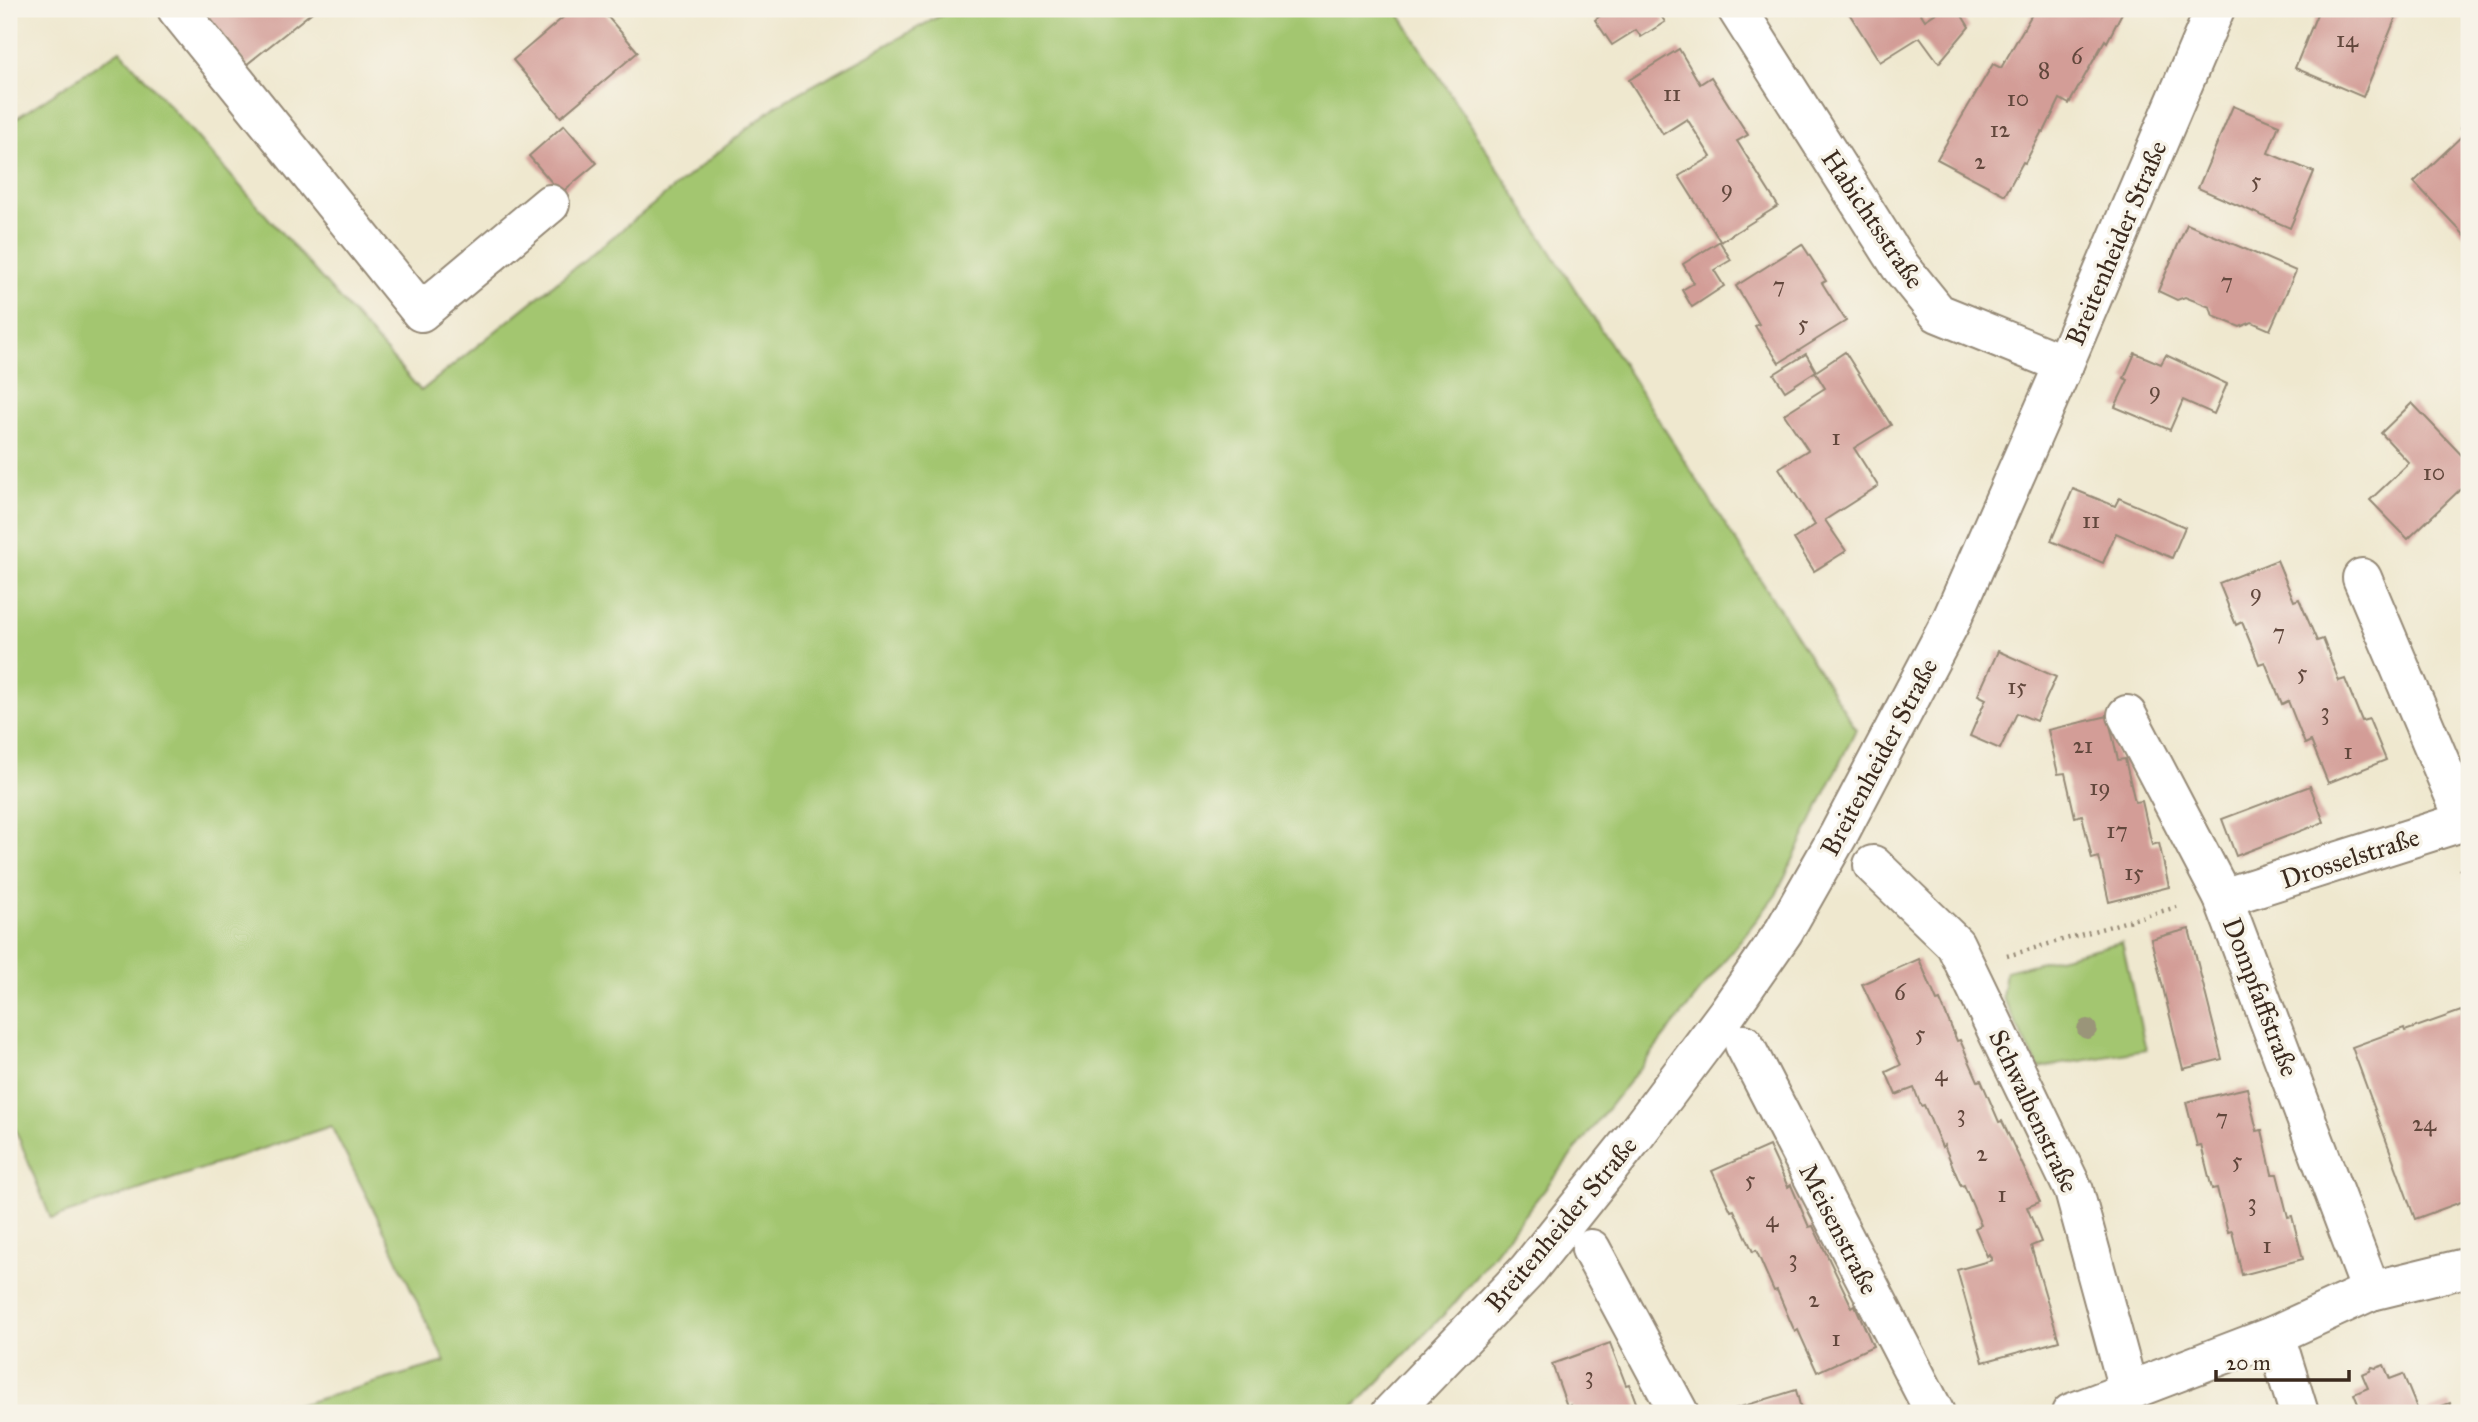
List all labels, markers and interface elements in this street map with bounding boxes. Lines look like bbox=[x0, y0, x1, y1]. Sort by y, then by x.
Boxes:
house number: 14 bbox=[2336, 25, 2359, 53]
house number: 6 bbox=[2071, 42, 2084, 70]
house number: 8 bbox=[2038, 56, 2050, 84]
house number: 11 bbox=[1663, 79, 1681, 107]
house number: 10 bbox=[2007, 84, 2029, 112]
house number: 12 bbox=[1990, 115, 2011, 143]
street label: Breitenheider Straße bbox=[2058, 136, 2174, 350]
street label: Habichtsstraße bbox=[1815, 143, 1931, 295]
house number: 2 bbox=[1974, 147, 1986, 175]
house number: 5 bbox=[2251, 166, 2262, 194]
house number: 9 bbox=[1721, 174, 1733, 202]
house number: 7 bbox=[2221, 267, 2233, 295]
house number: 7 bbox=[1773, 271, 1785, 299]
house number: 5 bbox=[1798, 309, 1809, 337]
house number: 9 bbox=[2149, 376, 2161, 404]
house number: 1 bbox=[1831, 423, 1841, 451]
house number: 10 bbox=[2423, 458, 2445, 486]
house number: 11 bbox=[2082, 506, 2100, 534]
house number: 9 bbox=[2250, 578, 2262, 606]
house number: 7 bbox=[2273, 618, 2285, 646]
street label: Breitenheider Straße bbox=[1813, 653, 1945, 861]
house number: 5 bbox=[2297, 658, 2308, 686]
house number: 15 bbox=[2007, 672, 2027, 700]
house number: 3 bbox=[2320, 697, 2330, 725]
house number: 21 bbox=[2073, 731, 2093, 759]
house number: 1 bbox=[2343, 737, 2353, 765]
house number: 19 bbox=[2089, 773, 2111, 801]
house number: 17 bbox=[2106, 816, 2128, 844]
street label: Drosselstraße bbox=[2277, 820, 2424, 895]
house number: 15 bbox=[2124, 858, 2144, 886]
street label: Dompfaffstraße bbox=[2216, 913, 2306, 1081]
house number: 6 bbox=[1894, 978, 1907, 1006]
house number: 5 bbox=[1915, 1019, 1926, 1047]
street label: Schwalbenstraße bbox=[1982, 1024, 2086, 1198]
house number: 4 bbox=[1935, 1059, 1949, 1087]
house number: 3 bbox=[1956, 1099, 1966, 1127]
house number: 7 bbox=[2216, 1103, 2228, 1131]
house number: 24 bbox=[2412, 1109, 2437, 1137]
street label: Breitenheider Straße bbox=[1478, 1130, 1644, 1318]
house number: 2 bbox=[1976, 1139, 1988, 1167]
house number: 5 bbox=[2232, 1146, 2243, 1174]
street label: Meisenstraße bbox=[1792, 1158, 1886, 1300]
house number: 5 bbox=[1745, 1165, 1756, 1193]
house number: 1 bbox=[1997, 1180, 2007, 1208]
house number: 3 bbox=[2247, 1188, 2257, 1216]
house number: 4 bbox=[1766, 1205, 1780, 1233]
house number: 1 bbox=[2262, 1231, 2272, 1259]
house number: 3 bbox=[1788, 1244, 1798, 1272]
house number: 2 bbox=[1808, 1285, 1820, 1313]
house number: 1 bbox=[1831, 1324, 1841, 1352]
scale bar bbox=[2216, 1338, 2348, 1382]
text: 20 m bbox=[2226, 1350, 2271, 1376]
house number: 3 bbox=[1584, 1361, 1594, 1389]

